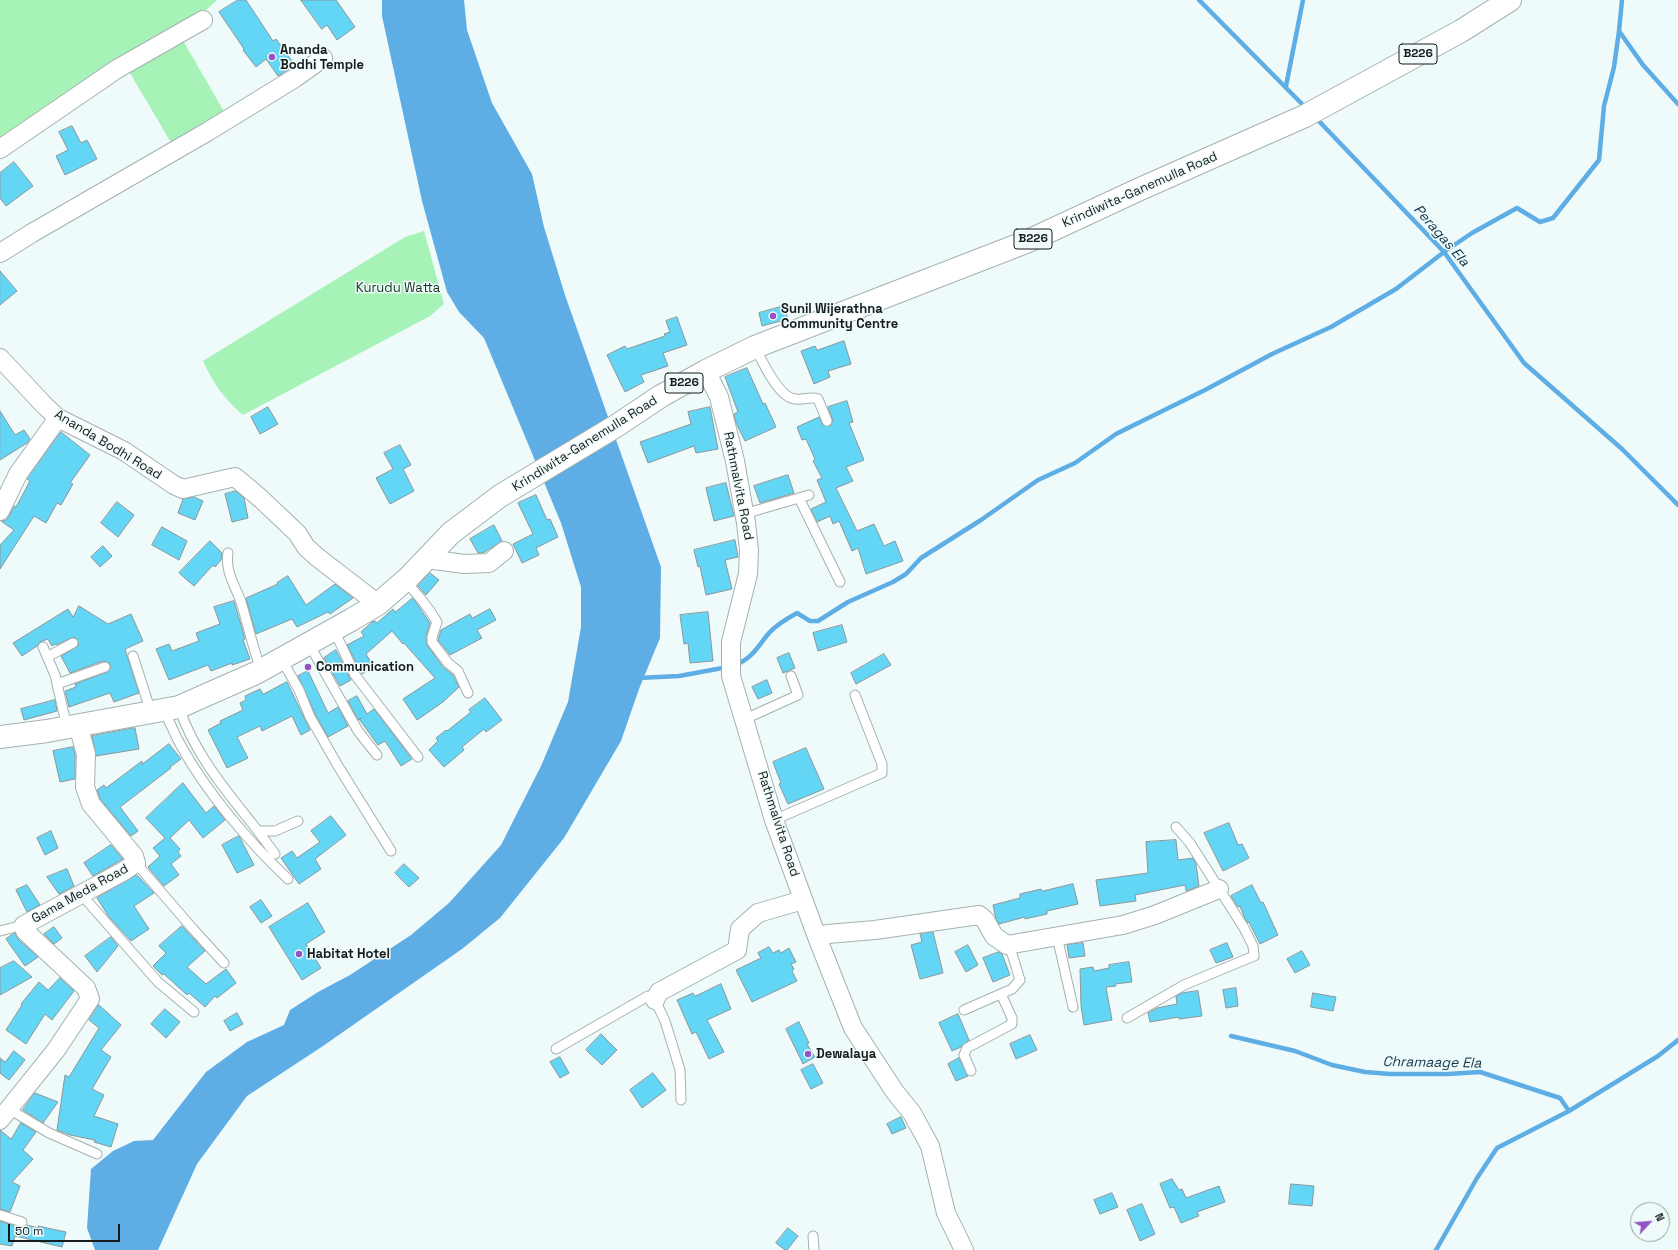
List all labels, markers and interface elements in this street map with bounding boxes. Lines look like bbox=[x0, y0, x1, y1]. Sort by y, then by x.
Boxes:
place label: Ananda Bodhi Temple bbox=[280, 42, 364, 73]
road number: B226 bbox=[1399, 44, 1437, 64]
marker: Ananda Bodhi Temple bbox=[267, 52, 277, 62]
street label: Krindiwita-Ganemulla Road bbox=[1060, 149, 1220, 231]
water label: Peragas Ela bbox=[1410, 202, 1472, 270]
road number: B226 bbox=[1014, 229, 1052, 249]
park label: Kurudu Watta bbox=[356, 280, 440, 296]
place label: Sunil Wijerathna Community Centre bbox=[781, 301, 898, 332]
marker: Sunil Wijerathna Community Centre bbox=[768, 311, 778, 321]
road number: B226 bbox=[665, 373, 703, 393]
street label: Krindiwita-Ganemulla Road bbox=[510, 393, 660, 495]
street label: Ananda Bodhi Road bbox=[52, 407, 164, 483]
street label: Rathmalvita Road bbox=[720, 431, 756, 541]
place label: Communication bbox=[316, 659, 414, 675]
marker: Communication bbox=[303, 662, 313, 672]
street label: Rathmalvita Road bbox=[754, 769, 802, 879]
street label: Gama Meda Road bbox=[29, 861, 131, 927]
place label: Habitat Hotel bbox=[307, 946, 390, 962]
marker: Habitat Hotel bbox=[294, 949, 304, 959]
place label: Dewalaya bbox=[816, 1046, 876, 1062]
marker: Dewalaya bbox=[803, 1049, 813, 1059]
water label: Chramaage Ela bbox=[1382, 1054, 1482, 1072]
north arrow bbox=[1630, 1202, 1670, 1242]
text: N bbox=[1652, 1211, 1668, 1224]
scale bar bbox=[10, 1216, 122, 1242]
text: 50 m bbox=[15, 1223, 43, 1239]

